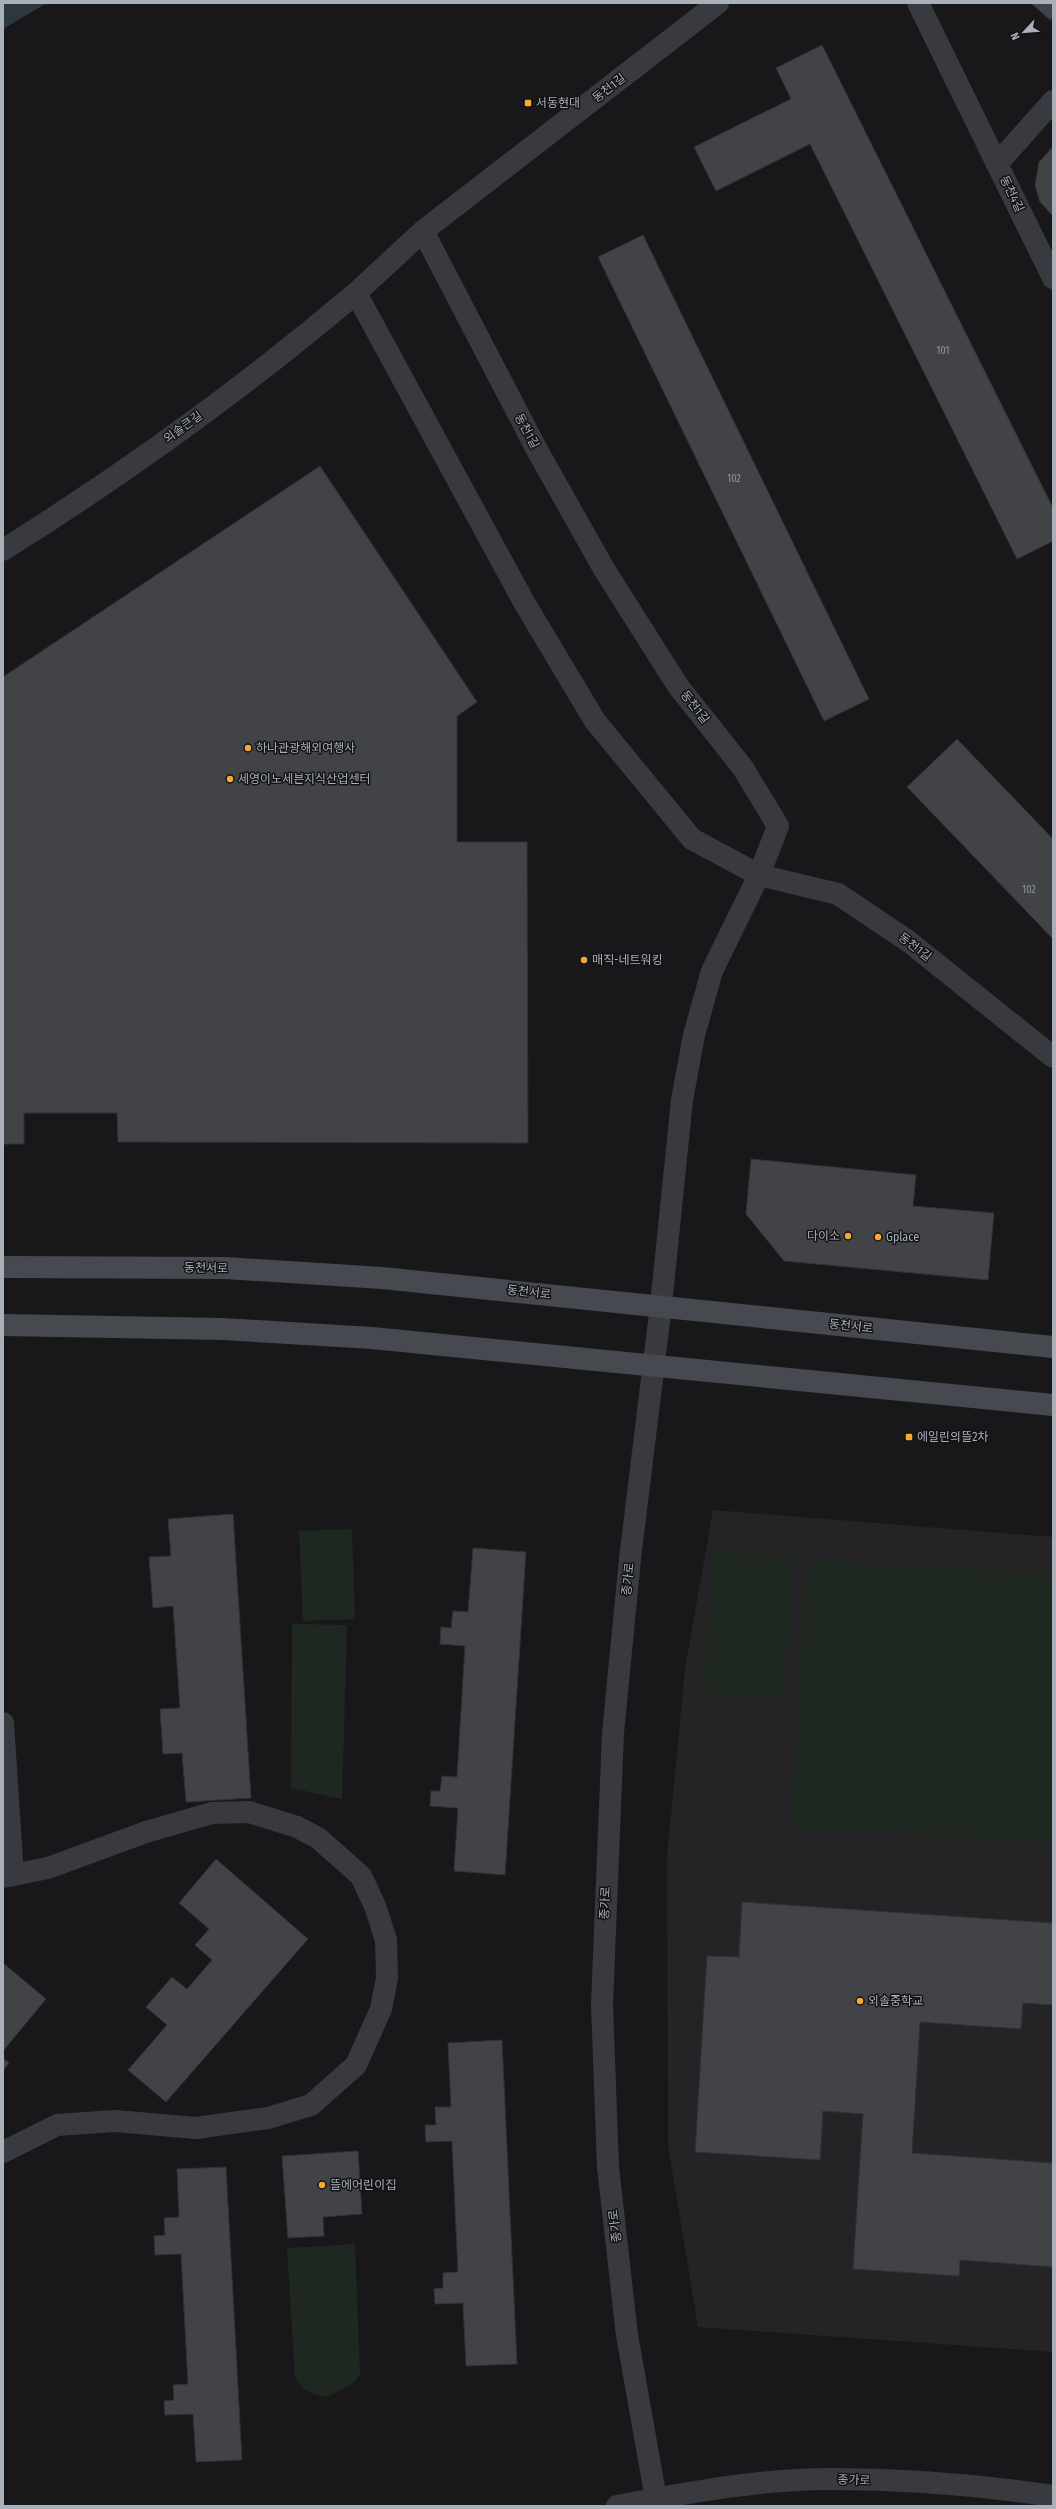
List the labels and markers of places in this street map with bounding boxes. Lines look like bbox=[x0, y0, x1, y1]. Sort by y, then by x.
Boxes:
place label: 서동현대 bbox=[536, 96, 580, 110]
marker: 서동현대 bbox=[523, 98, 533, 108]
place label: 하나관광해외여행사 bbox=[256, 741, 355, 755]
marker: 하나관광해외여행사 bbox=[243, 743, 253, 753]
place label: 세영이노세븐지식산업센터 bbox=[238, 772, 370, 786]
marker: 세영이노세븐지식산업센터 bbox=[225, 774, 235, 784]
place label: 매직-네트워킹 bbox=[592, 953, 663, 967]
marker: 매직-네트워킹 bbox=[579, 955, 589, 965]
place label: 다이소 bbox=[807, 1229, 840, 1243]
place label: Gplace bbox=[886, 1230, 919, 1244]
marker: 다이소 bbox=[843, 1231, 853, 1241]
marker: Gplace bbox=[873, 1232, 883, 1242]
place label: 에일린의뜰2차 bbox=[917, 1430, 989, 1444]
marker: 에일린의뜰2차 bbox=[904, 1432, 914, 1442]
place label: 외솔중학교 bbox=[868, 1994, 923, 2008]
marker: 외솔중학교 bbox=[855, 1996, 865, 2006]
place label: 뜰에어린이집 bbox=[330, 2178, 396, 2192]
marker: 뜰에어린이집 bbox=[317, 2180, 327, 2190]

